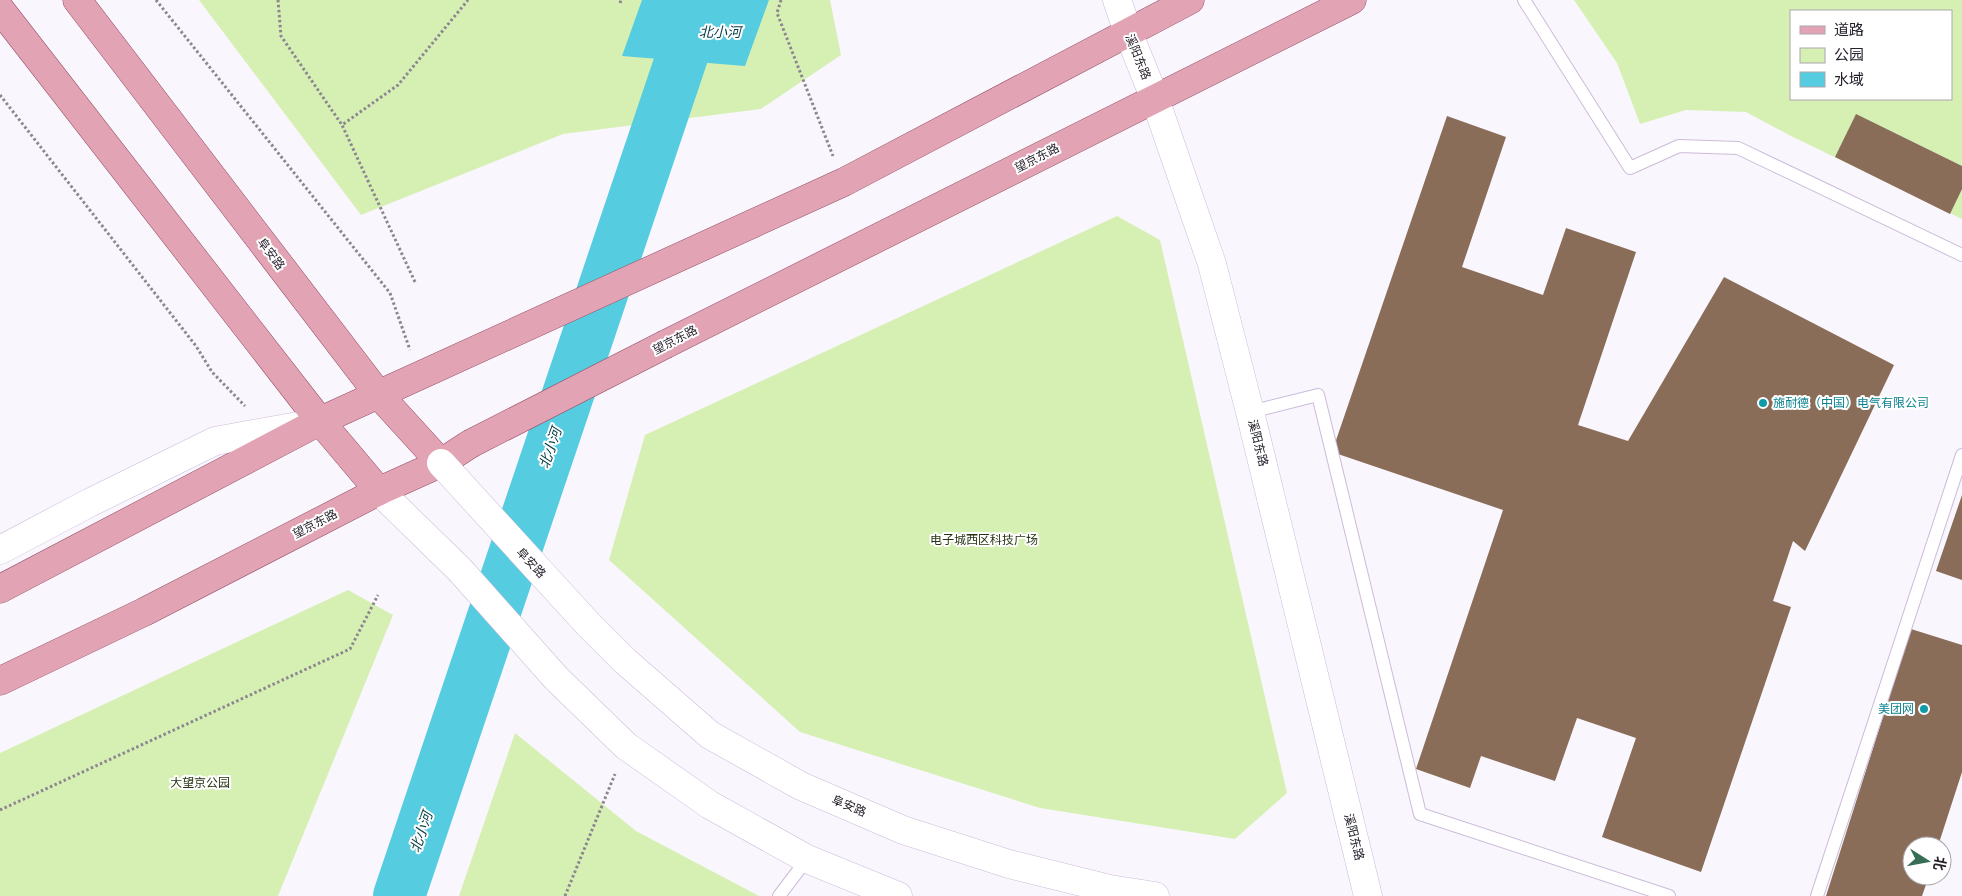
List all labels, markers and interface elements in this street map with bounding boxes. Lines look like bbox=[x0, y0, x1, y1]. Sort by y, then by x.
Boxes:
legend bbox=[1790, 10, 1952, 100]
text: 道路 bbox=[1834, 20, 1864, 40]
water label: 北小河 bbox=[699, 23, 744, 41]
street label: 溪阳东路 bbox=[1122, 32, 1154, 82]
text: 公园 bbox=[1834, 45, 1864, 65]
text: 水域 bbox=[1834, 70, 1864, 90]
street label: 望京东路 bbox=[1012, 140, 1062, 176]
street label: 阜安路 bbox=[254, 235, 288, 273]
street label: 望京东路 bbox=[650, 322, 700, 358]
place label: 施耐德（中国）电气有限公司 bbox=[1773, 395, 1929, 411]
marker: 施耐德（中国）电气有限公司 bbox=[1757, 397, 1769, 409]
street label: 溪阳东路 bbox=[1244, 418, 1272, 468]
water label: 北小河 bbox=[535, 422, 566, 471]
street label: 望京东路 bbox=[290, 506, 340, 542]
park label: 电子城西区科技广场 bbox=[930, 532, 1038, 548]
street label: 阜安路 bbox=[513, 544, 549, 582]
place label: 美团网 bbox=[1878, 701, 1914, 717]
marker: 美团网 bbox=[1918, 703, 1930, 715]
park label: 大望京公园 bbox=[170, 775, 230, 791]
street label: 阜安路 bbox=[829, 792, 869, 820]
water label: 北小河 bbox=[406, 806, 437, 855]
street label: 溪阳东路 bbox=[1340, 812, 1368, 862]
north arrow bbox=[1902, 836, 1952, 886]
text: 北 bbox=[1930, 855, 1950, 872]

